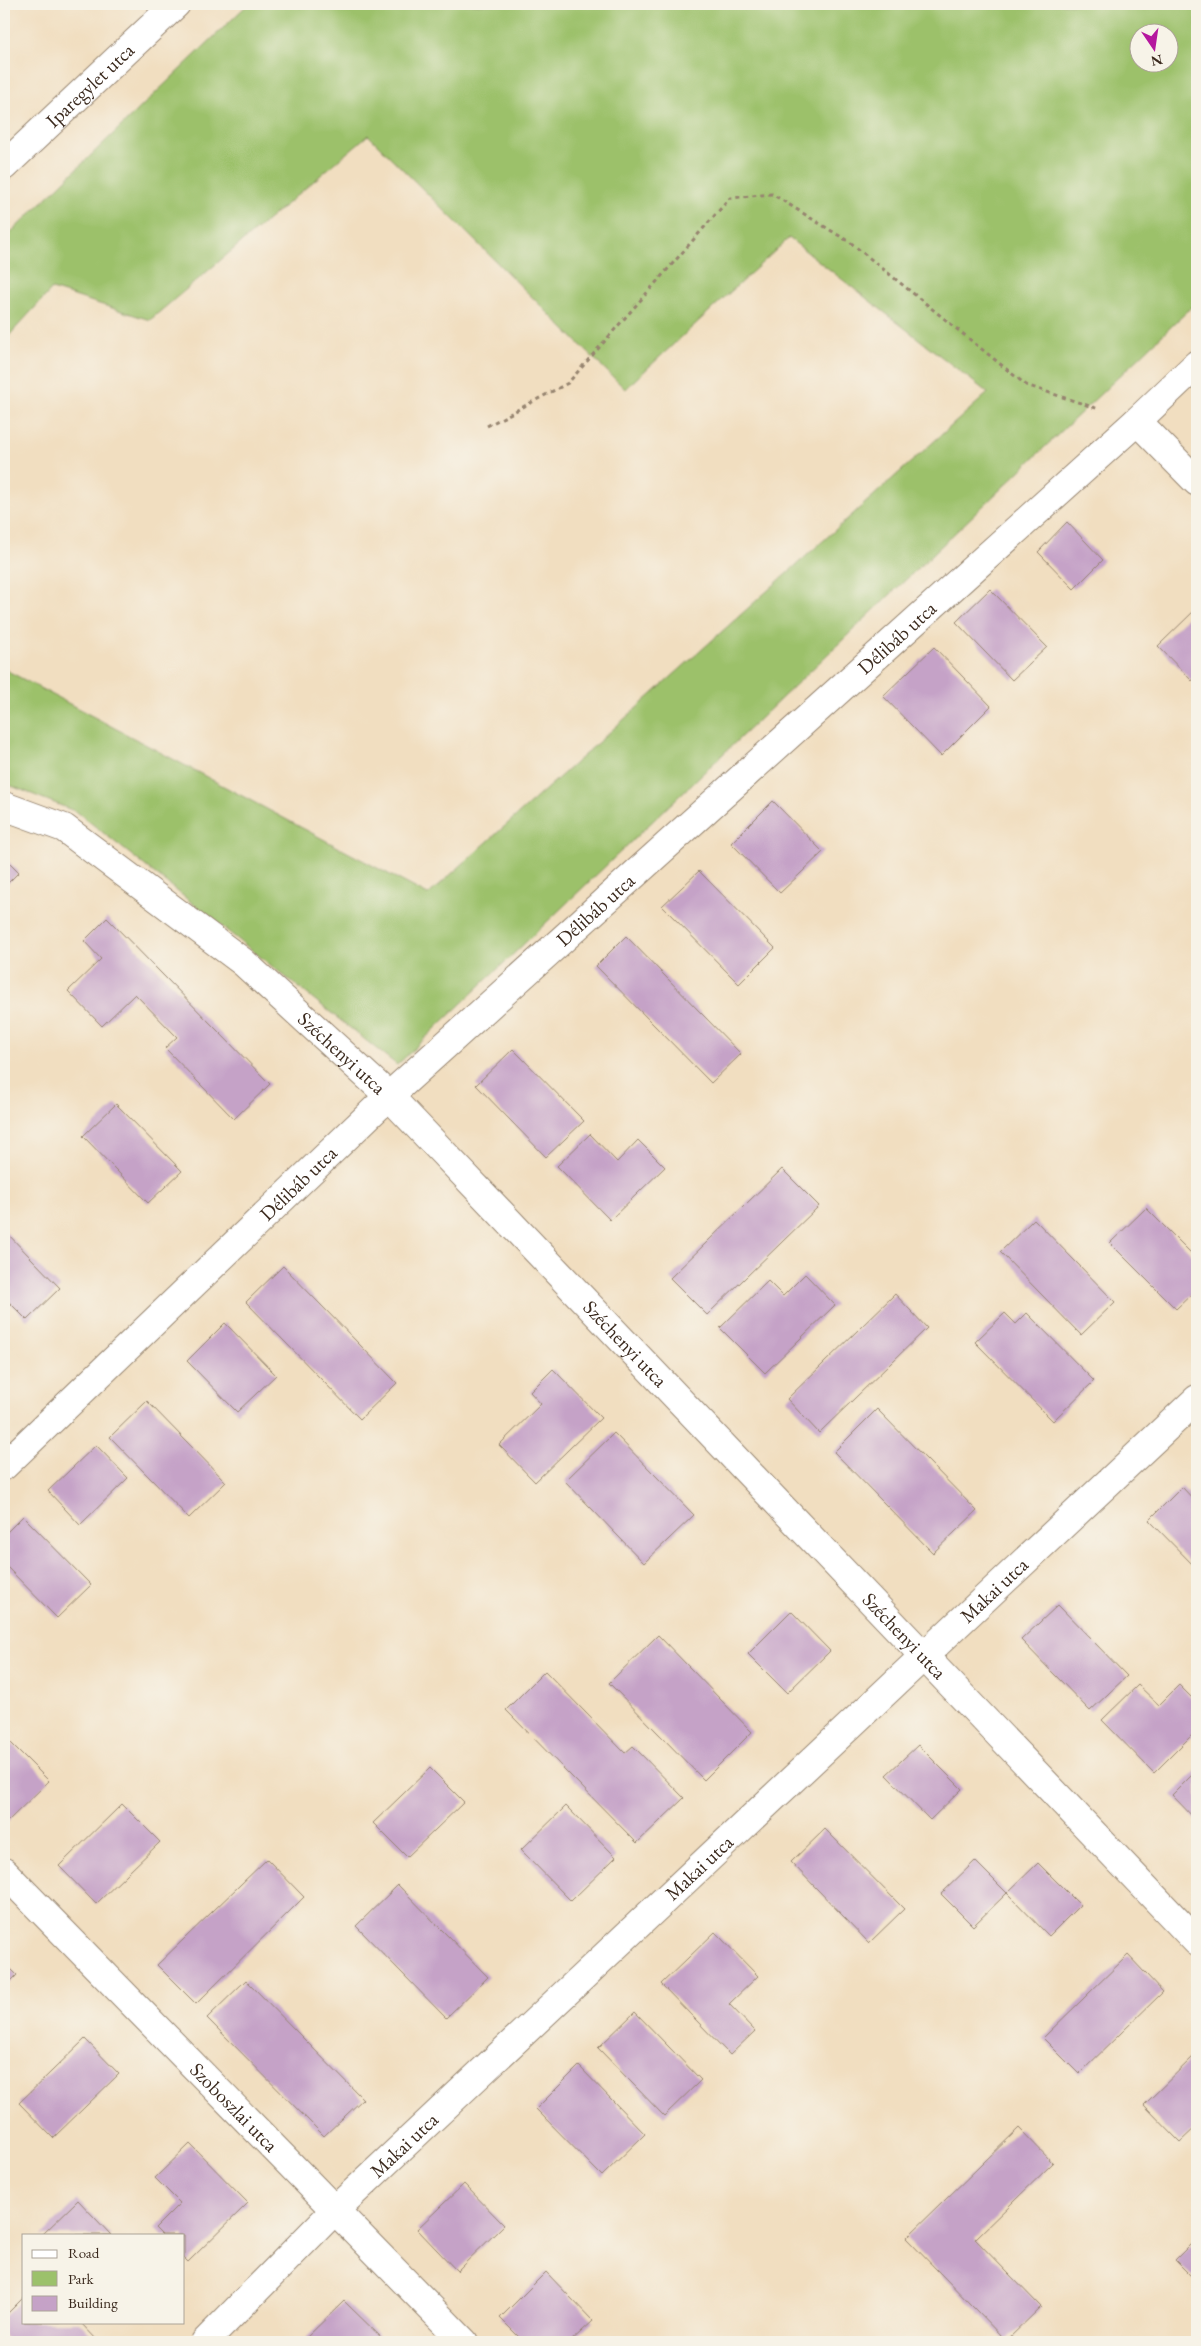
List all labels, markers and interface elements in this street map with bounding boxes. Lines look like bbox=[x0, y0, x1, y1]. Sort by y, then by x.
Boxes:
north arrow bbox=[1128, 22, 1178, 72]
street label: Iparegylet utca bbox=[40, 37, 140, 133]
text: N bbox=[1149, 51, 1164, 71]
street label: Délibáb utca bbox=[852, 595, 942, 680]
street label: Délibáb utca bbox=[551, 867, 640, 952]
street label: Széchenyi utca bbox=[292, 1006, 392, 1100]
street label: Délibáb utca bbox=[254, 1140, 342, 1226]
street label: Széchenyi utca bbox=[578, 1295, 673, 1393]
street label: Makai utca bbox=[954, 1552, 1034, 1628]
street label: Széchenyi utca bbox=[857, 1587, 952, 1685]
street label: Makai utca bbox=[659, 1829, 739, 1906]
street label: Szoboszlai utca bbox=[184, 2057, 284, 2157]
street label: Makai utca bbox=[364, 2107, 444, 2183]
legend bbox=[22, 2234, 185, 2324]
text: Road bbox=[68, 2243, 100, 2262]
text: Park bbox=[68, 2269, 95, 2288]
text: Building bbox=[68, 2293, 118, 2312]

